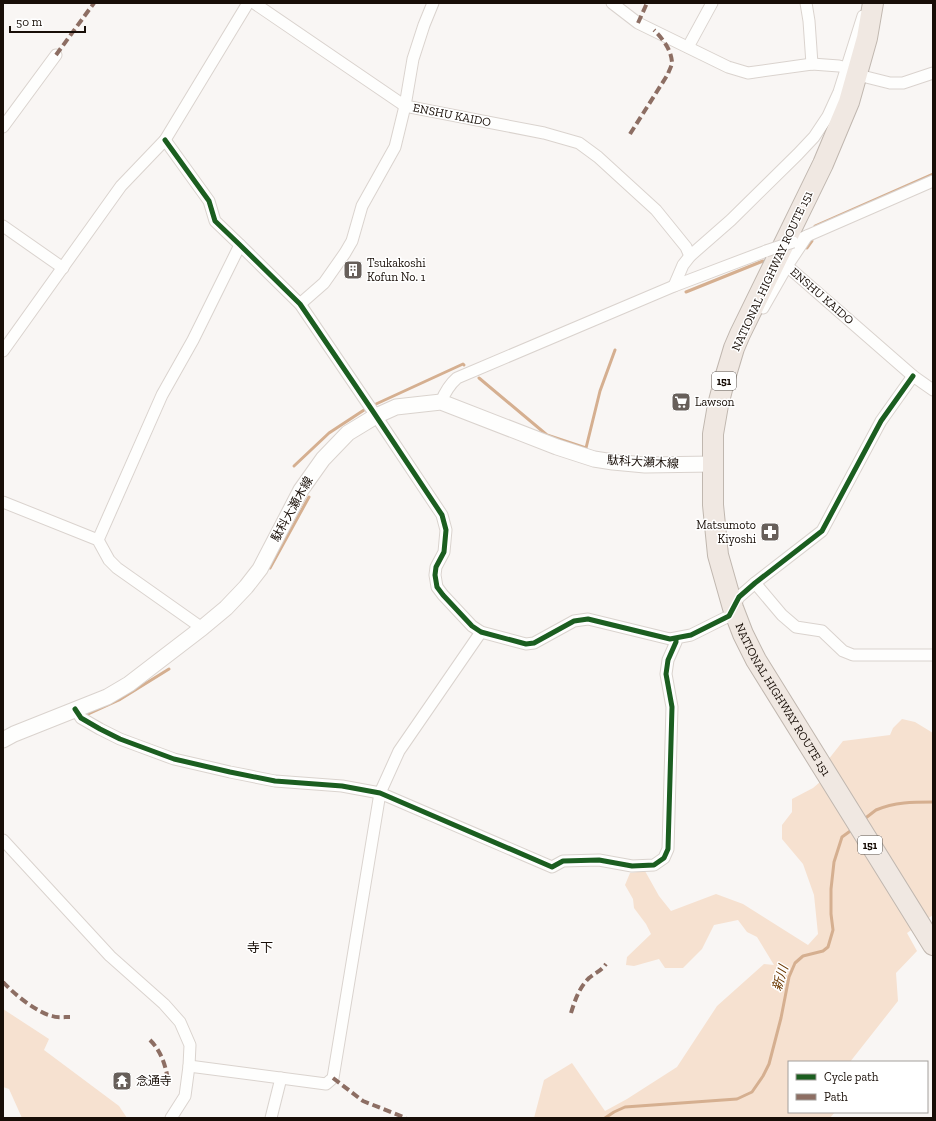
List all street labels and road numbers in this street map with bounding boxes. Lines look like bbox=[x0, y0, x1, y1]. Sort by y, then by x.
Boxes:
street label: ENSHU KAIDO bbox=[412, 101, 492, 129]
street label: NATIONAL HIGHWAY ROUTE 151 bbox=[729, 188, 816, 353]
street label: ENSHU KAIDO bbox=[787, 265, 857, 327]
road number: 151 bbox=[712, 372, 736, 390]
street label: 駄科大瀬木線 bbox=[607, 453, 679, 471]
street label: 駄科大瀬木線 bbox=[268, 474, 316, 544]
street label: NATIONAL HIGHWAY ROUTE 151 bbox=[732, 621, 833, 779]
road number: 151 bbox=[858, 836, 882, 854]

